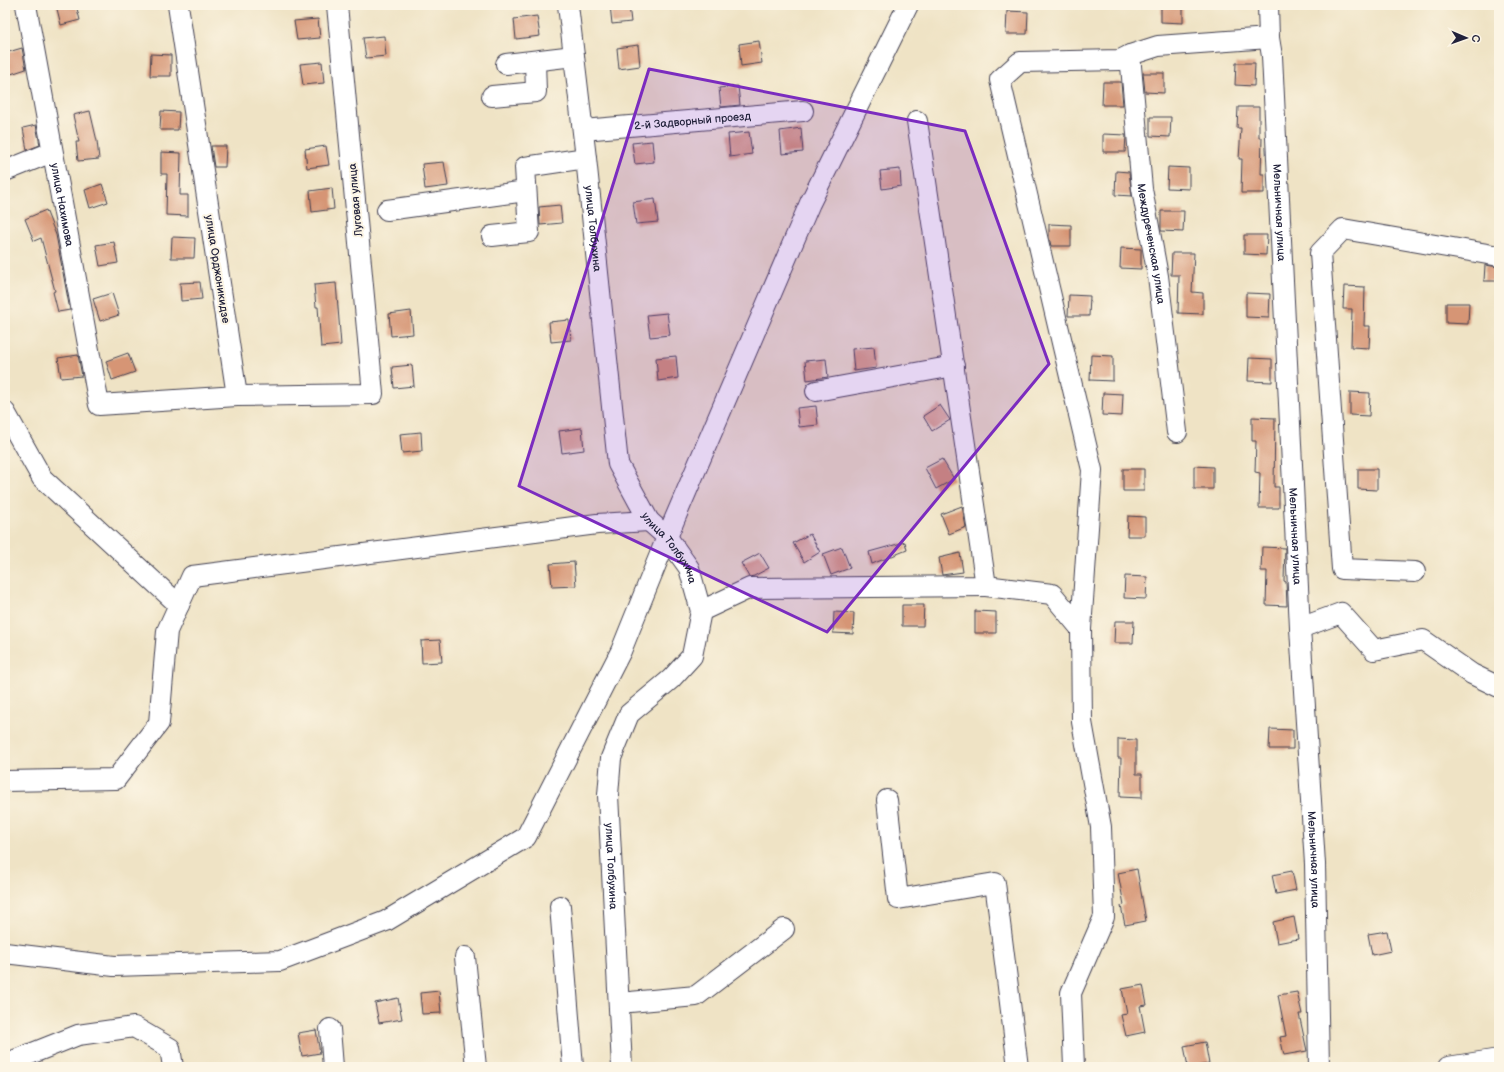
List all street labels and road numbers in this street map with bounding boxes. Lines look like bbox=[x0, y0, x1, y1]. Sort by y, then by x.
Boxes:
street label: 2-й Задворный проезд bbox=[634, 109, 752, 133]
street label: улица Нахимова bbox=[48, 162, 76, 248]
street label: Луговая улица bbox=[346, 162, 365, 238]
street label: Мельничная улица bbox=[1270, 164, 1288, 262]
street label: Междуреченская улица bbox=[1135, 183, 1167, 305]
street label: улица Толбухина bbox=[582, 185, 604, 273]
street label: улица Орджоникидзе bbox=[203, 214, 232, 324]
street label: Мельничная улица bbox=[1286, 487, 1304, 586]
street label: улица Толбухина bbox=[639, 510, 699, 585]
street label: Мельничная улица bbox=[1305, 811, 1322, 909]
street label: улица Толбухина bbox=[602, 823, 620, 910]

